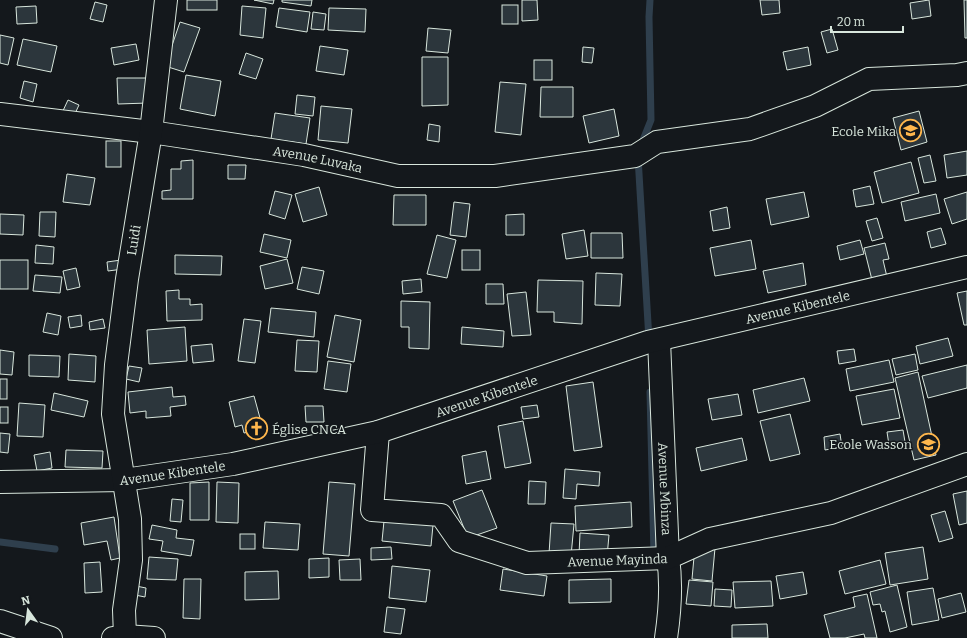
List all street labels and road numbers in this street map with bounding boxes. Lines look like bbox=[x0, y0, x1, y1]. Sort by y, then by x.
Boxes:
street label: Avenue Luvaka bbox=[272, 143, 364, 175]
street label: Luidi bbox=[124, 224, 143, 256]
street label: Avenue Kibentele bbox=[744, 287, 851, 326]
street label: Avenue Kibentele bbox=[433, 372, 539, 420]
street label: Avenue Mbinza bbox=[656, 442, 675, 536]
street label: Avenue Kibentele bbox=[120, 458, 226, 488]
street label: Avenue Mayinda bbox=[567, 551, 668, 569]

